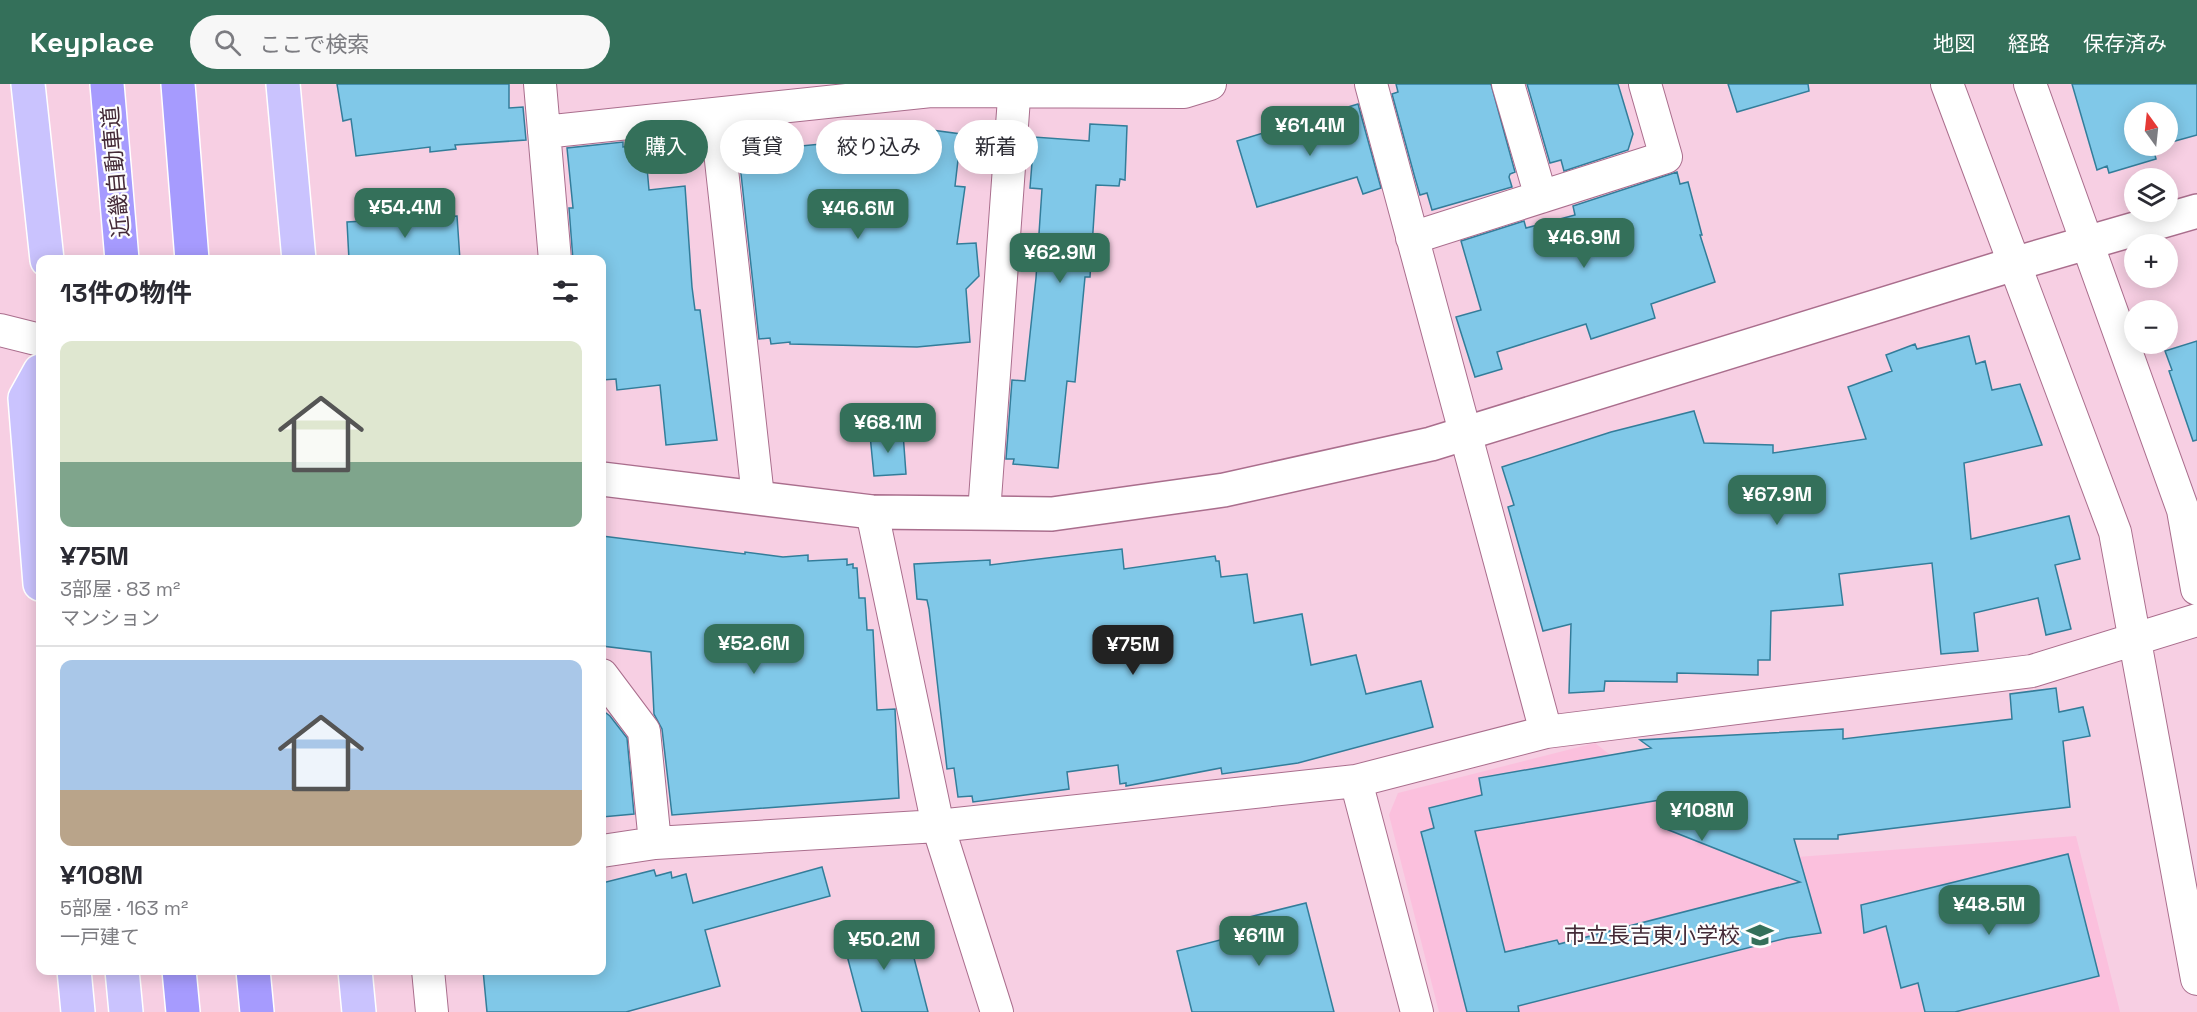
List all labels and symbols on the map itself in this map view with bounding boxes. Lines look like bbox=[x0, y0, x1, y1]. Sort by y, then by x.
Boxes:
north arrow bbox=[2124, 102, 2178, 156]
street label: 近畿自動車道 bbox=[95, 105, 135, 239]
pin: ¥61.4M bbox=[1261, 106, 1359, 157]
pin: ¥54.4M bbox=[356, 188, 454, 239]
pin: ¥46.6M bbox=[809, 189, 907, 240]
pin: ¥46.9M bbox=[1535, 218, 1633, 269]
pin: ¥62.9M bbox=[1011, 233, 1109, 284]
pin: ¥68.1M bbox=[839, 403, 937, 454]
pin: ¥67.9M bbox=[1728, 475, 1826, 526]
pin: ¥52.6M bbox=[705, 624, 803, 675]
pin: ¥75M bbox=[1097, 625, 1169, 676]
pin: ¥108M bbox=[1660, 791, 1744, 842]
pin: ¥48.5M bbox=[1940, 885, 2038, 936]
pin: ¥61M bbox=[1223, 916, 1295, 967]
pin: ¥50.2M bbox=[835, 920, 933, 971]
school or university icon: 市立長吉東小学校 bbox=[1745, 920, 1775, 950]
place label: 市立長吉東小学校 bbox=[1564, 921, 1740, 949]

